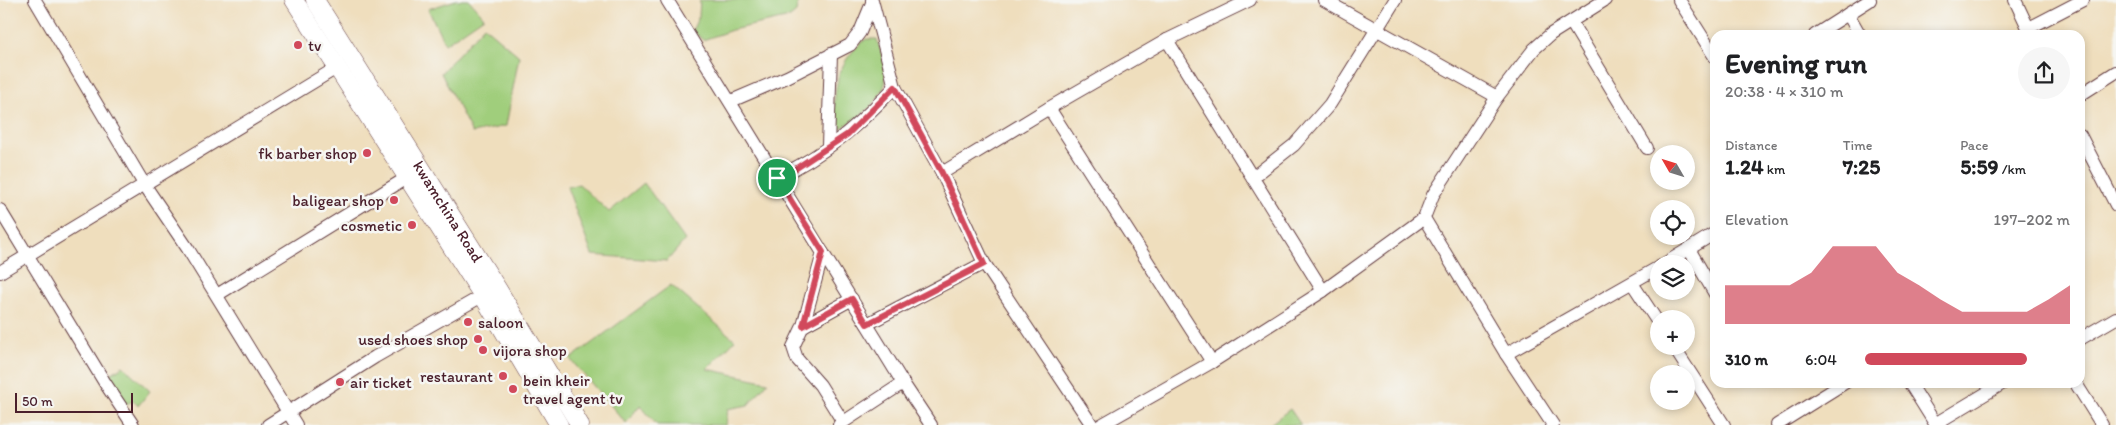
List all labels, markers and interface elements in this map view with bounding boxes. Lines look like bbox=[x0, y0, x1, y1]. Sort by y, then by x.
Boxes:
place label: tv bbox=[308, 36, 322, 55]
marker: tv bbox=[292, 39, 304, 51]
text: Evening run bbox=[1725, 46, 1867, 80]
button: share bbox=[2018, 47, 2070, 99]
text: 20:38 · 4 × 310 m bbox=[1725, 82, 1843, 101]
text: Distance bbox=[1725, 137, 1777, 154]
text: Time bbox=[1843, 137, 1873, 154]
text: Pace bbox=[1960, 137, 1988, 154]
place label: fk barber shop bbox=[258, 144, 357, 163]
north arrow bbox=[1650, 145, 1695, 190]
map controls bbox=[1650, 145, 1695, 410]
marker: fk barber shop bbox=[361, 147, 373, 159]
text: 1.24 bbox=[1725, 154, 1764, 179]
text: 7:25 bbox=[1843, 154, 1880, 179]
text: 5:59 bbox=[1960, 154, 1999, 179]
street label: kwamchina Road bbox=[409, 157, 487, 266]
pin bbox=[756, 157, 798, 199]
text: km bbox=[1764, 161, 1785, 178]
text: /km bbox=[1999, 161, 2026, 178]
icon: arrive bbox=[763, 164, 791, 192]
place label: baligear shop bbox=[292, 191, 384, 210]
marker: baligear shop bbox=[388, 194, 400, 206]
button: locate bbox=[1650, 200, 1695, 245]
text: Elevation bbox=[1725, 210, 1789, 229]
text: 197–202 m bbox=[1994, 210, 2070, 229]
place label: cosmetic bbox=[341, 216, 402, 235]
marker: cosmetic bbox=[406, 219, 418, 231]
button: layers bbox=[1650, 255, 1695, 300]
button: + bbox=[1650, 310, 1695, 355]
place label: saloon bbox=[478, 313, 523, 332]
marker: saloon bbox=[462, 316, 474, 328]
place label: used shoes shop bbox=[358, 330, 468, 349]
marker: used shoes shop bbox=[472, 333, 484, 345]
place label: vijora shop bbox=[493, 341, 567, 360]
marker: vijora shop bbox=[477, 344, 489, 356]
text: 310 m bbox=[1725, 350, 1768, 369]
text: 6:04 bbox=[1805, 350, 1837, 369]
button: − bbox=[1650, 365, 1695, 410]
place label: restaurant bbox=[420, 367, 493, 386]
marker: restaurant bbox=[497, 370, 509, 382]
place label: bein kheir travel agent tv bbox=[523, 371, 623, 408]
place label: air ticket bbox=[350, 373, 412, 392]
marker: air ticket bbox=[334, 376, 346, 388]
marker: bein kheir travel agent tv bbox=[507, 383, 519, 395]
scale bar bbox=[15, 390, 132, 413]
text: 50 m bbox=[22, 393, 53, 410]

